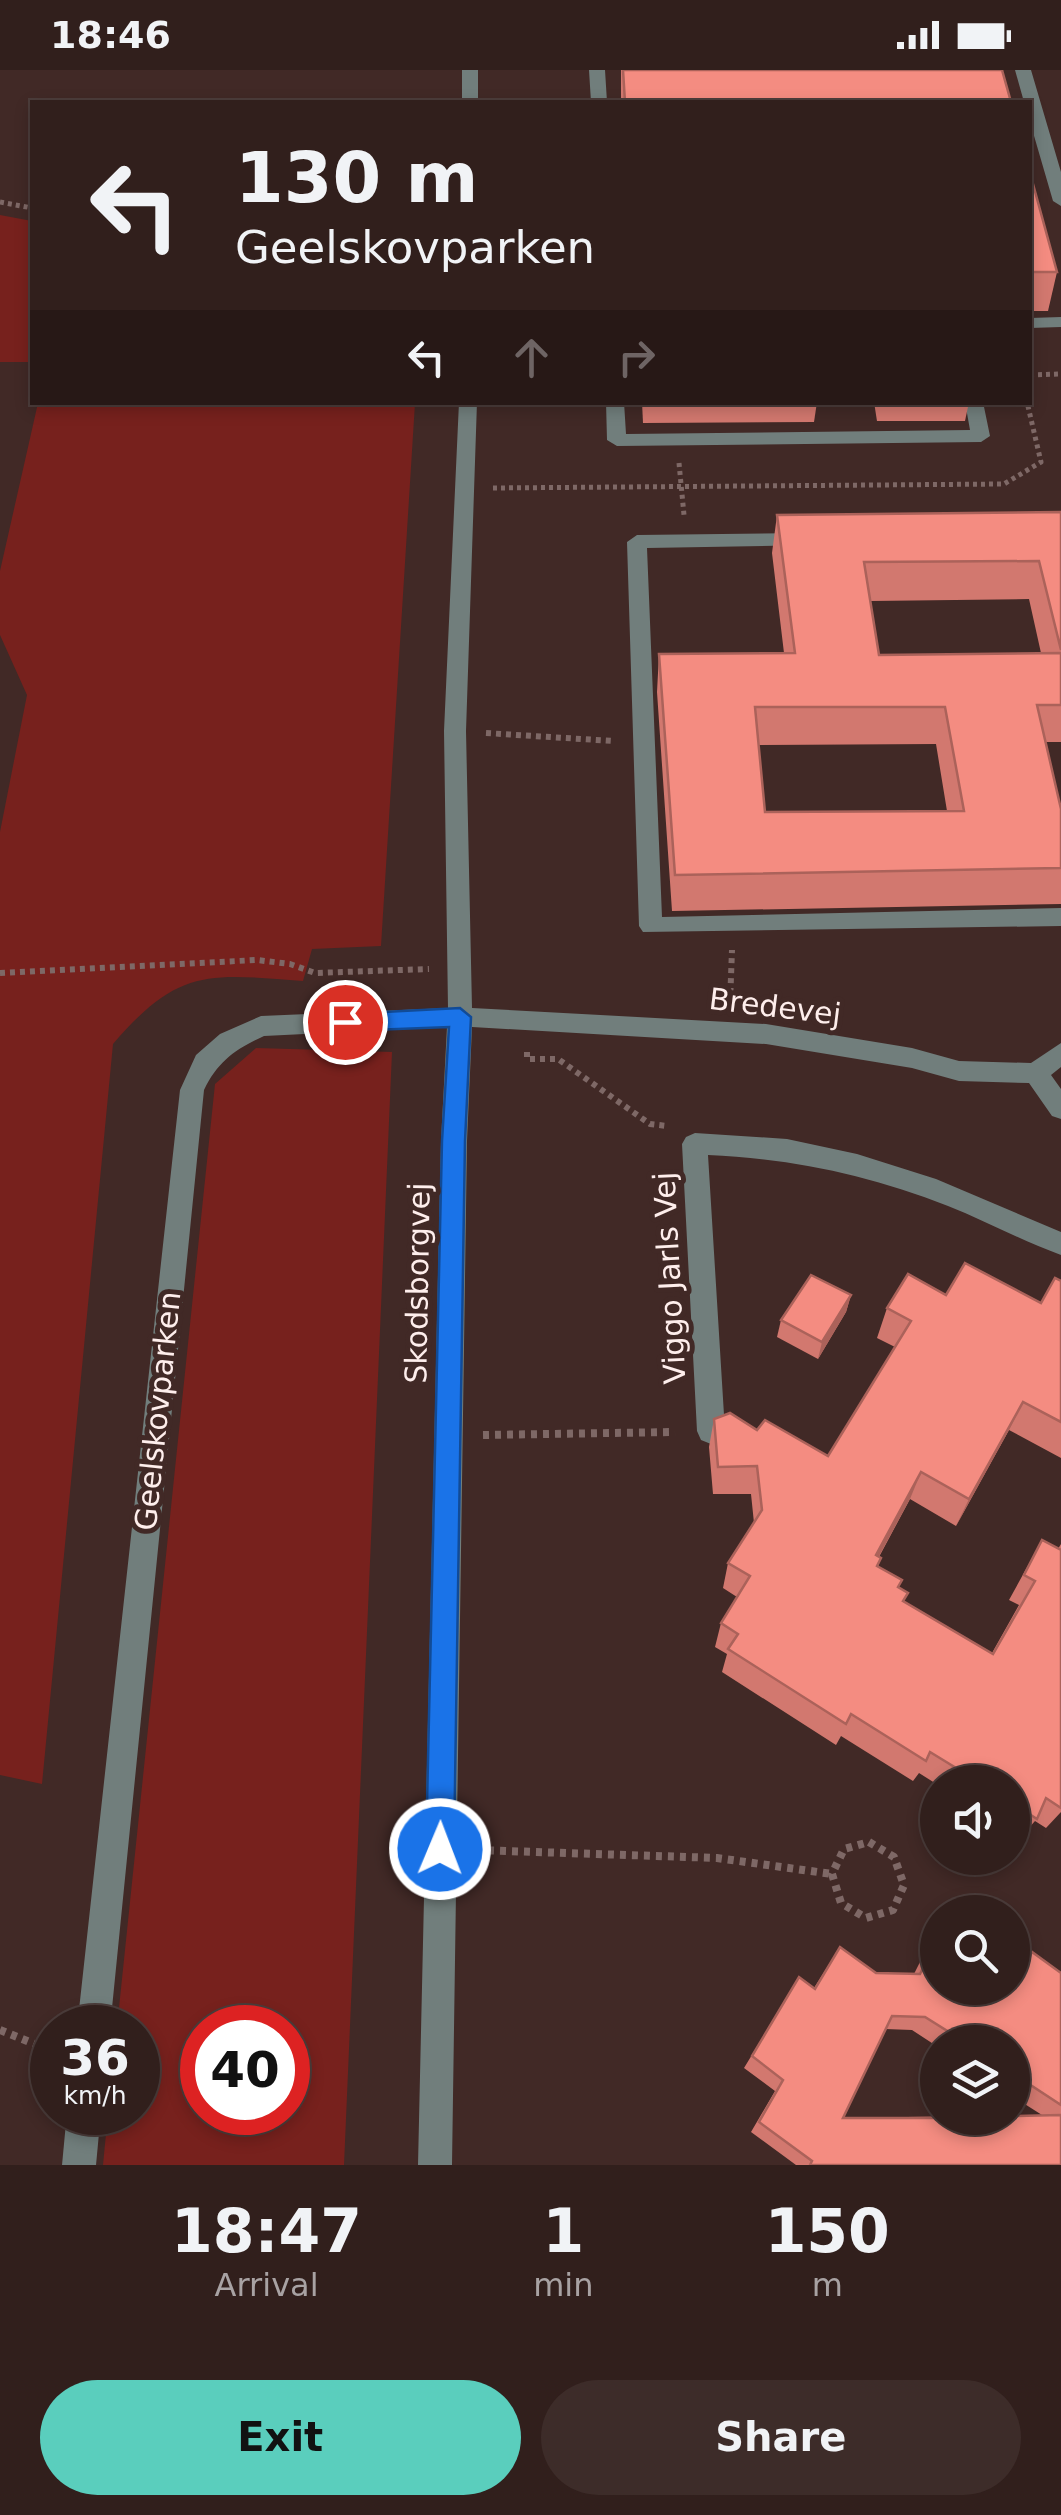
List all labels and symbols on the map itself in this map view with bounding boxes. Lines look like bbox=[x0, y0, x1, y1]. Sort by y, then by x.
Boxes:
pin bbox=[303, 980, 388, 1065]
street label: Bredevej bbox=[707, 981, 843, 1032]
street label: Viggo Jarls Vej bbox=[646, 1171, 693, 1385]
street label: Skodsborgvej bbox=[398, 1182, 437, 1384]
street label: Geelskovparken bbox=[128, 1290, 187, 1532]
position arrow bbox=[388, 1797, 492, 1901]
speed limit sign: 40 bbox=[180, 2005, 310, 2135]

